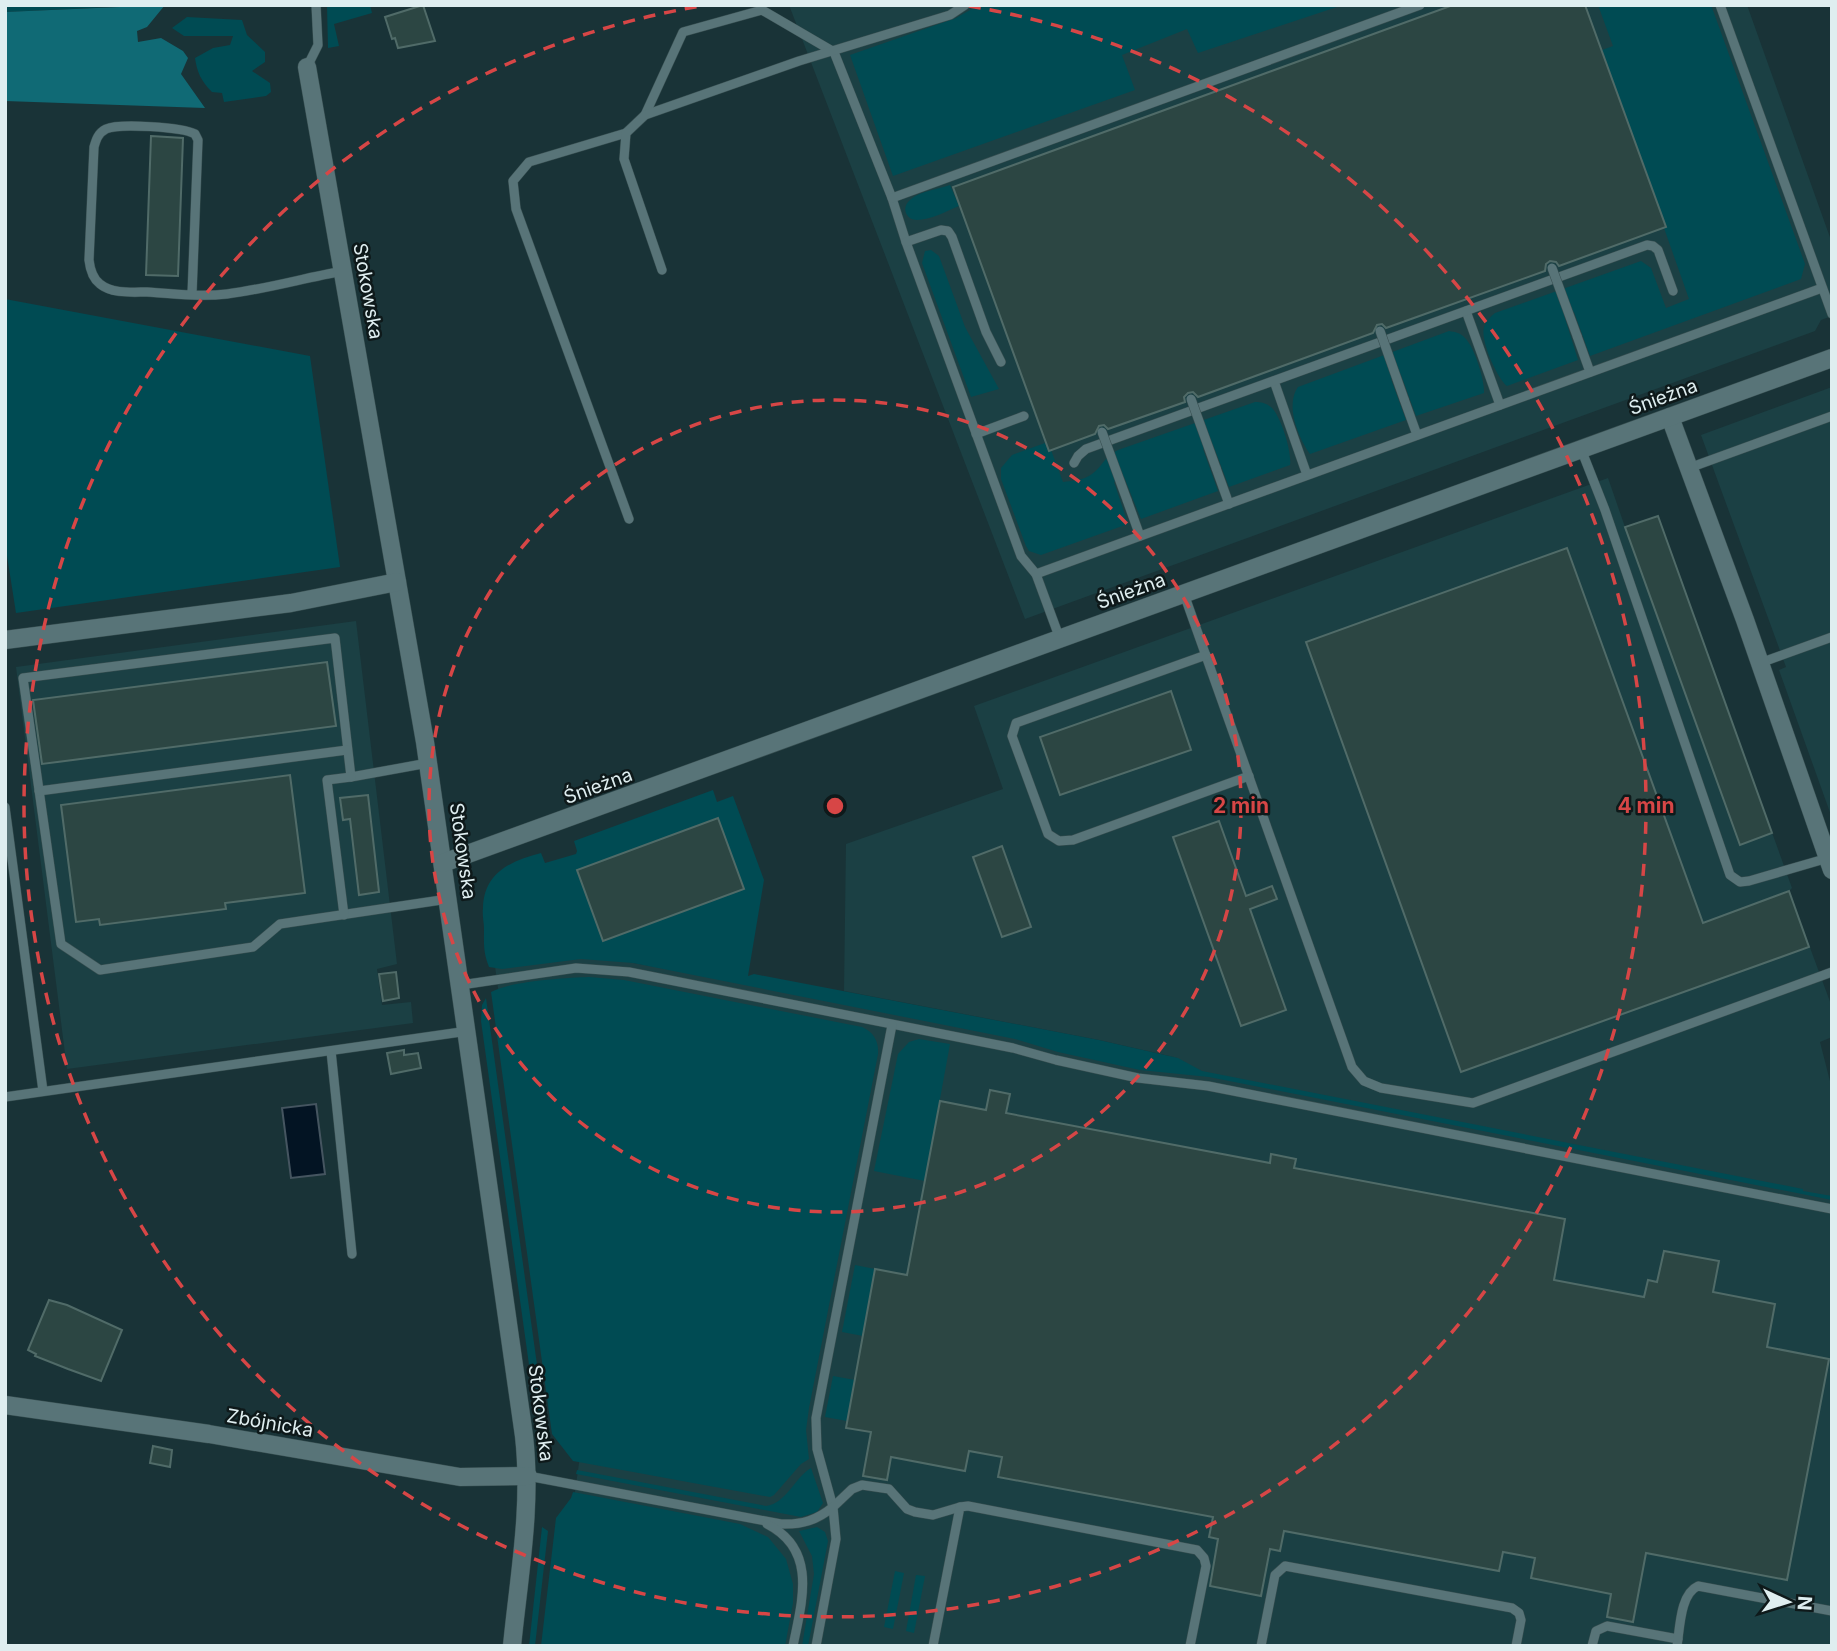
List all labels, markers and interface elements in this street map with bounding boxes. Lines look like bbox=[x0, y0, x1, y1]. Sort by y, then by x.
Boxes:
street label: Stokowska bbox=[348, 241, 388, 341]
street label: Śnieżna bbox=[1626, 374, 1700, 420]
street label: Śnieżna bbox=[1094, 568, 1168, 614]
street label: Śnieżna bbox=[561, 763, 635, 809]
text: 2 min bbox=[1213, 793, 1269, 818]
text: 4 min bbox=[1617, 793, 1675, 818]
centre of rings bbox=[823, 794, 847, 818]
street label: Stokowska bbox=[445, 801, 481, 901]
street label: Stokowska bbox=[524, 1363, 558, 1463]
street label: Zbójnicka bbox=[225, 1404, 315, 1442]
north arrow bbox=[1753, 1567, 1823, 1637]
text: N bbox=[1792, 1595, 1816, 1611]

